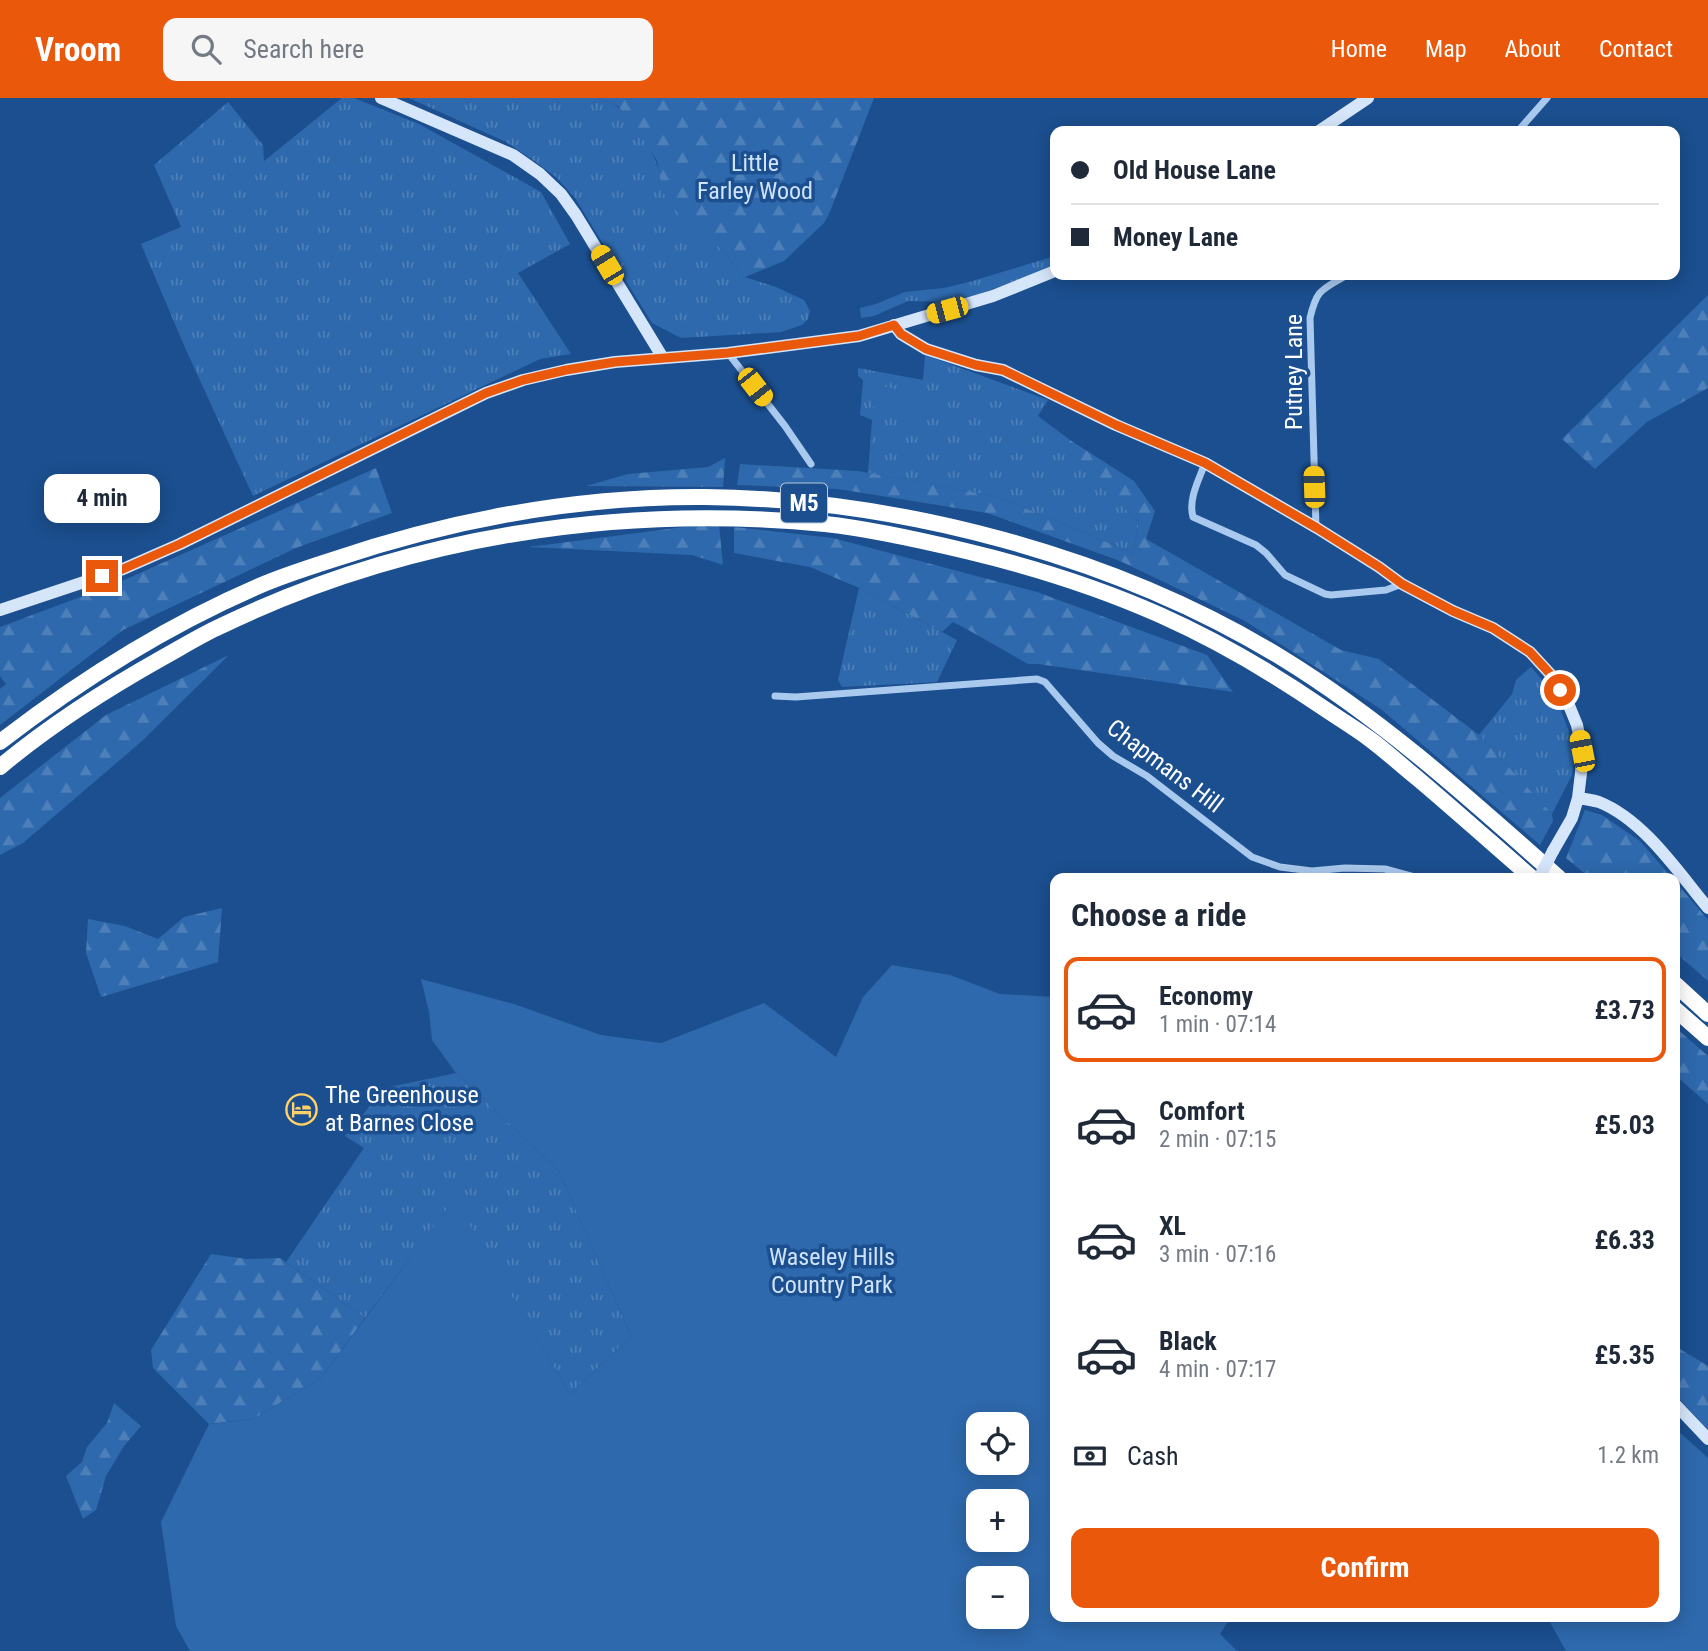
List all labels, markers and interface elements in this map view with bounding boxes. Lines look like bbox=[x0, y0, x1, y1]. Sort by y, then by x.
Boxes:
search box bbox=[163, 18, 653, 81]
text: Vroom bbox=[35, 30, 121, 69]
icon: search bbox=[187, 30, 225, 68]
text: Search here bbox=[243, 34, 364, 64]
text: Home bbox=[1331, 35, 1387, 63]
text: Map bbox=[1425, 35, 1467, 63]
text: About bbox=[1505, 35, 1561, 63]
text: Contact bbox=[1599, 35, 1673, 63]
park label: Little Farley Wood bbox=[697, 149, 813, 205]
text: Old House Lane bbox=[1113, 155, 1276, 185]
text: Money Lane bbox=[1113, 222, 1238, 252]
car bbox=[588, 242, 627, 288]
car bbox=[924, 294, 971, 326]
street label: Putney Lane bbox=[1280, 314, 1308, 430]
car bbox=[734, 364, 777, 410]
car bbox=[1303, 466, 1326, 508]
callout: 4 min bbox=[44, 475, 160, 524]
road number: M5 bbox=[781, 484, 827, 522]
text: 4 min bbox=[76, 485, 128, 512]
route end bbox=[86, 560, 118, 592]
route start bbox=[1544, 674, 1576, 706]
street label: Chapmans Hill bbox=[1102, 713, 1228, 819]
car bbox=[1568, 728, 1597, 774]
text: Choose a ride bbox=[1071, 896, 1246, 934]
icon: car bbox=[1075, 978, 1138, 1041]
text: Economy bbox=[1159, 981, 1253, 1011]
text: £3.73 bbox=[1594, 995, 1655, 1025]
text: 1 min · 07:14 bbox=[1159, 1011, 1276, 1038]
place label: The Greenhouse at Barnes Close bbox=[325, 1081, 479, 1137]
hotel icon: The Greenhouse at Barnes Close bbox=[285, 1092, 319, 1126]
icon: car bbox=[1075, 1093, 1138, 1156]
text: Comfort bbox=[1159, 1096, 1245, 1126]
text: £5.03 bbox=[1594, 1110, 1655, 1140]
text: 2 min · 07:15 bbox=[1159, 1126, 1276, 1153]
icon: car bbox=[1075, 1208, 1138, 1271]
text: XL bbox=[1159, 1211, 1186, 1241]
text: £6.33 bbox=[1594, 1225, 1655, 1255]
text: 3 min · 07:16 bbox=[1159, 1241, 1276, 1268]
park label: Waseley Hills Country Park bbox=[769, 1243, 895, 1299]
icon: car bbox=[1075, 1323, 1138, 1386]
text: Black bbox=[1159, 1326, 1217, 1356]
text: £5.35 bbox=[1594, 1340, 1655, 1370]
text: 4 min · 07:17 bbox=[1159, 1356, 1276, 1383]
map controls bbox=[966, 1412, 1029, 1629]
button: locate bbox=[966, 1412, 1029, 1475]
icon: cash bbox=[1071, 1437, 1109, 1475]
text: Cash bbox=[1127, 1441, 1179, 1471]
text: 1.2 km bbox=[1597, 1442, 1659, 1469]
button: + bbox=[966, 1489, 1029, 1552]
button: Confirm bbox=[1071, 1528, 1659, 1608]
button: − bbox=[966, 1566, 1029, 1629]

